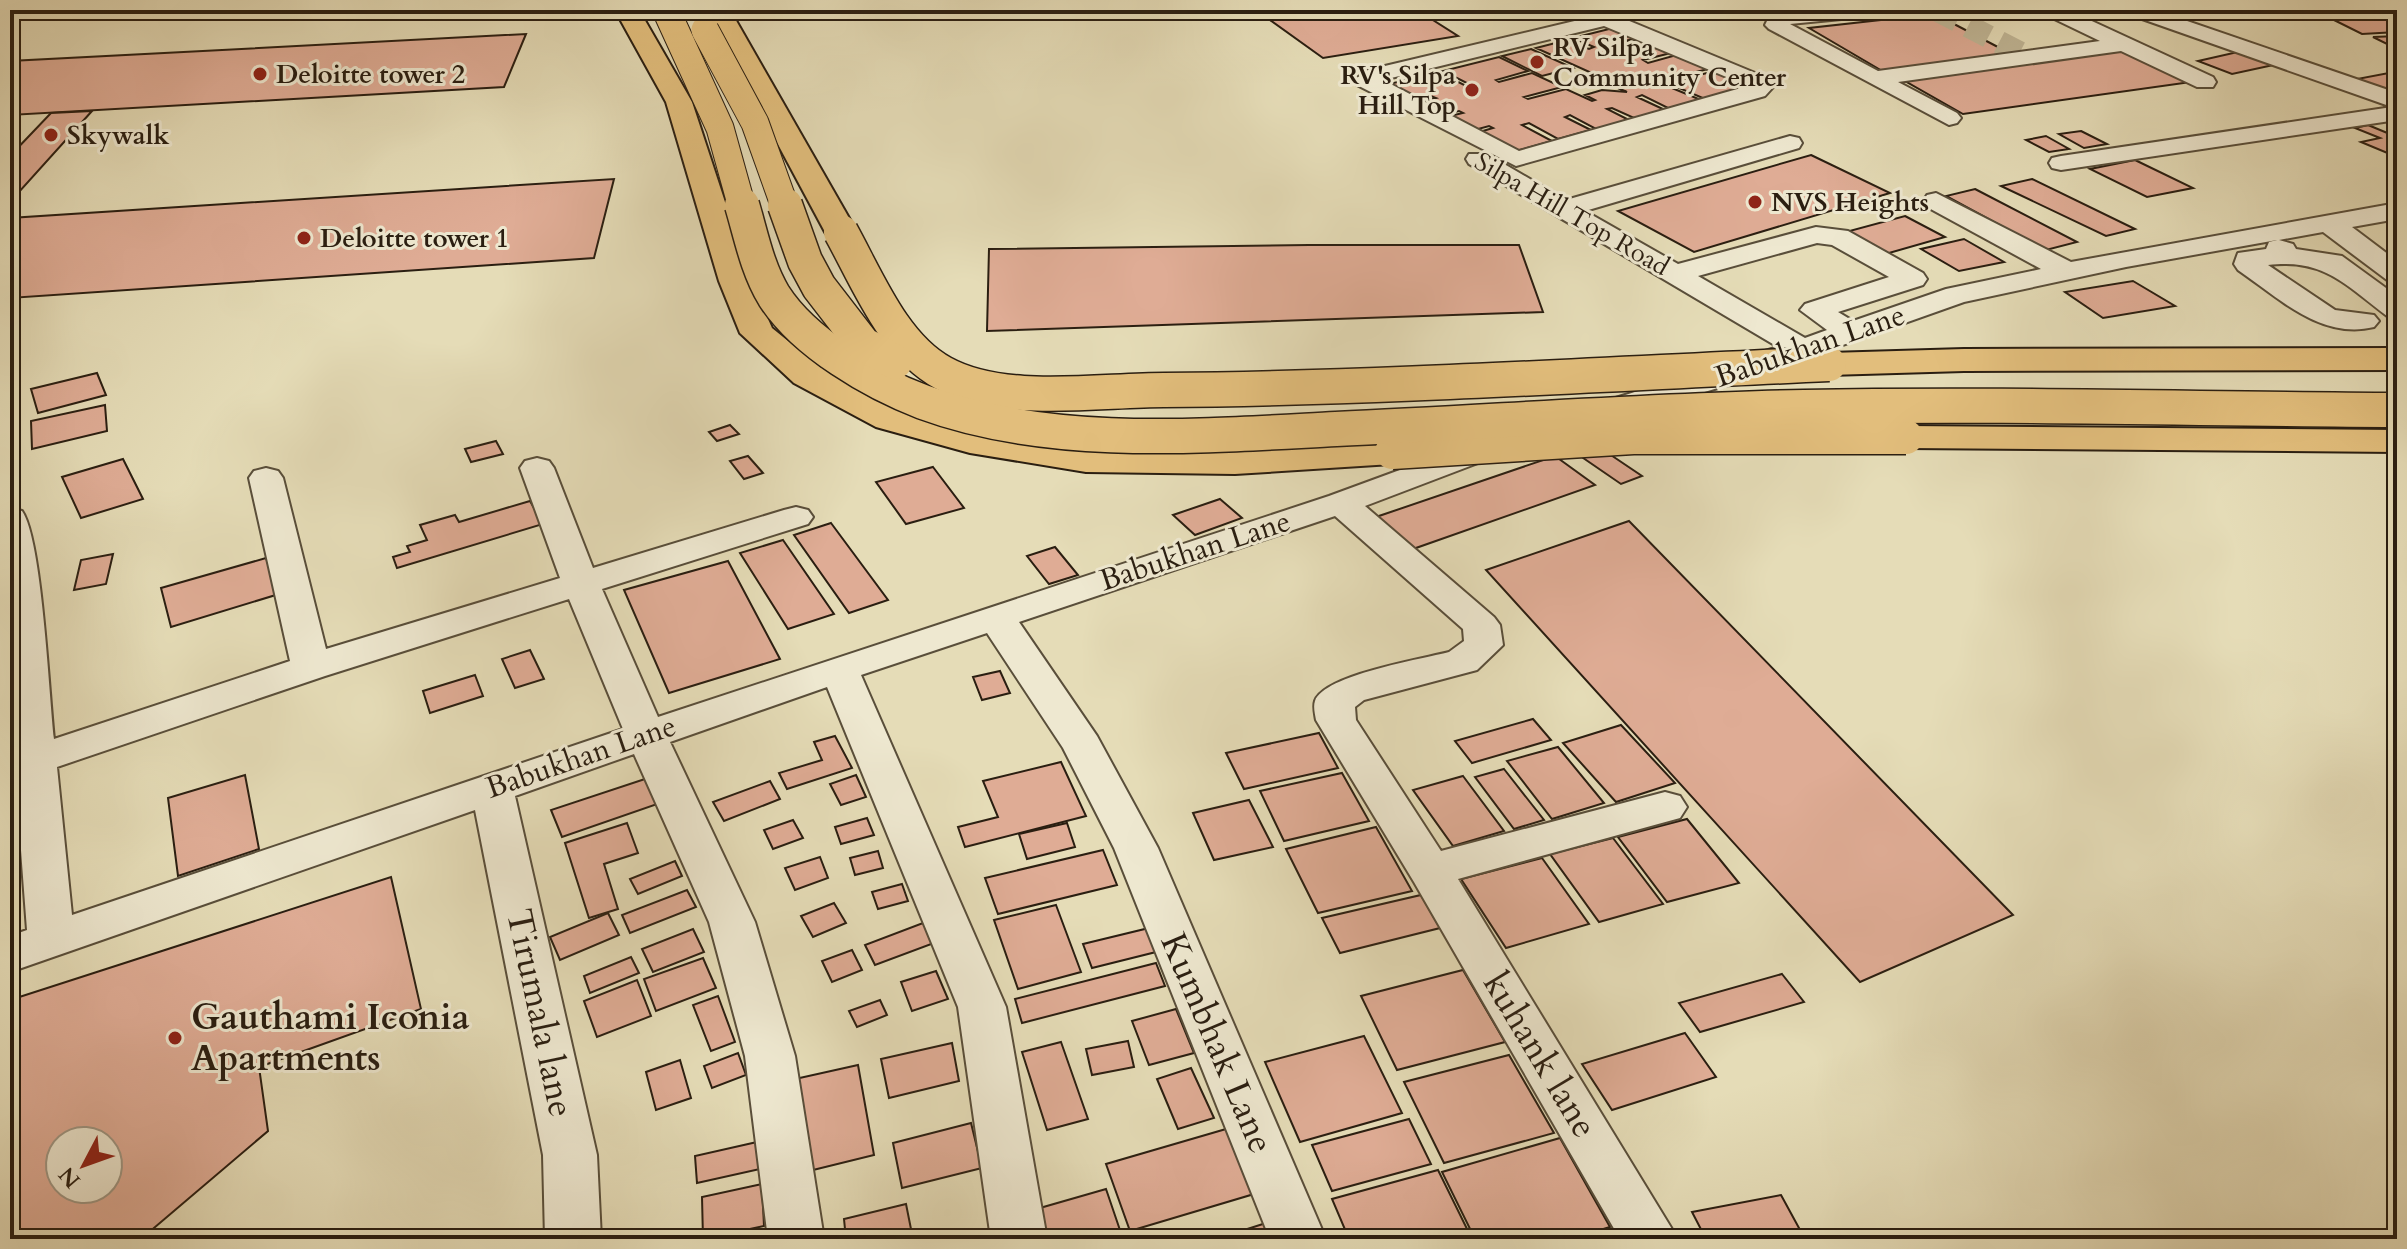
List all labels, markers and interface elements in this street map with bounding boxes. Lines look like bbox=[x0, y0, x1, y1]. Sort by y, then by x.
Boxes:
place label: RV Silpa Community Center bbox=[1553, 30, 1787, 95]
marker: RV Silpa Community Center bbox=[1528, 53, 1546, 71]
place label: Deloitte tower 2 bbox=[276, 57, 465, 92]
place label: RV's Silpa Hill Top bbox=[1340, 58, 1456, 123]
marker: Deloitte tower 2 bbox=[251, 65, 269, 83]
marker: RV's Silpa Hill Top bbox=[1463, 81, 1481, 99]
place label: Skywalk bbox=[67, 118, 170, 153]
marker: Skywalk bbox=[42, 126, 60, 144]
street label: Silpa Hill Top Road bbox=[1468, 144, 1676, 284]
place label: NVS Heights bbox=[1771, 185, 1929, 220]
marker: NVS Heights bbox=[1746, 193, 1764, 211]
place label: Deloitte tower 1 bbox=[320, 221, 509, 256]
marker: Deloitte tower 1 bbox=[295, 229, 313, 247]
street label: Babukhan Lane bbox=[1710, 294, 1910, 398]
street label: Babukhan Lane bbox=[1094, 501, 1296, 601]
street label: Babukhan Lane bbox=[481, 705, 681, 809]
street label: Tirumala lane bbox=[494, 905, 586, 1121]
street label: Kumbhak Lane bbox=[1149, 925, 1285, 1161]
street label: kuhank lane bbox=[1471, 963, 1609, 1147]
place label: Gauthami Iconia Apartments bbox=[191, 993, 470, 1083]
marker: Gauthami Iconia Apartments bbox=[166, 1029, 184, 1047]
north arrow bbox=[44, 1125, 124, 1205]
text: N bbox=[52, 1160, 87, 1195]

